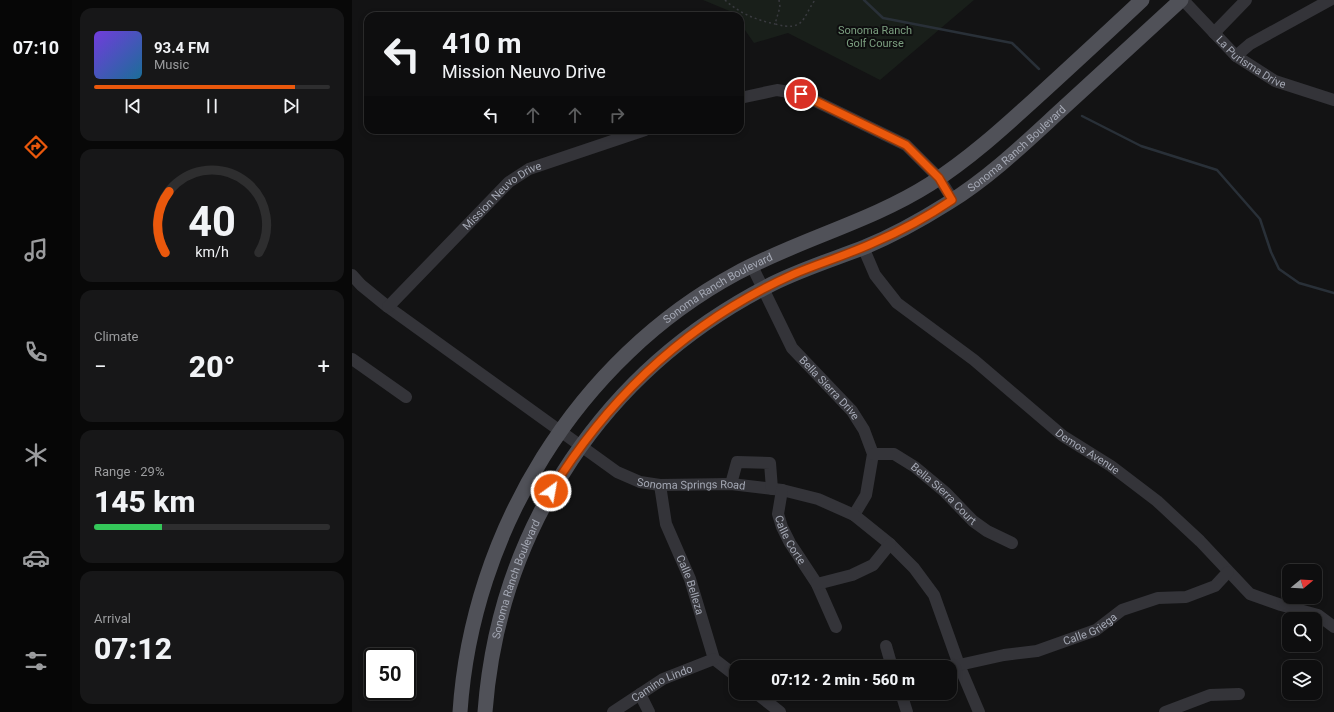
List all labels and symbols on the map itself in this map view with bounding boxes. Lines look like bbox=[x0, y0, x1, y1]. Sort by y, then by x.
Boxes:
park label: Sonoma Ranch Golf Course bbox=[838, 24, 912, 50]
street label: La Purisma Drive bbox=[1214, 33, 1288, 91]
pin bbox=[784, 77, 818, 111]
street label: Sonoma Ranch Boulevard bbox=[965, 103, 1068, 194]
street label: Mission Neuvo Drive bbox=[460, 159, 543, 233]
street label: Sonoma Ranch Boulevard bbox=[660, 250, 774, 326]
street label: Bella Sierra Drive bbox=[797, 353, 862, 422]
street label: Demos Avenue bbox=[1053, 426, 1122, 477]
street label: Bella Sierra Court bbox=[908, 460, 979, 528]
position arrow bbox=[530, 470, 572, 512]
street label: Sonoma Springs Road bbox=[636, 475, 746, 492]
street label: Calle Corte bbox=[772, 514, 809, 567]
street label: Sonoma Ranch Boulevard bbox=[489, 517, 542, 640]
street label: Calle Belleza bbox=[674, 553, 707, 616]
north arrow bbox=[1282, 564, 1322, 604]
street label: Calle Griega bbox=[1061, 610, 1119, 648]
speed limit sign: 50 bbox=[364, 648, 416, 700]
street label: Camino Lindo bbox=[629, 662, 694, 705]

